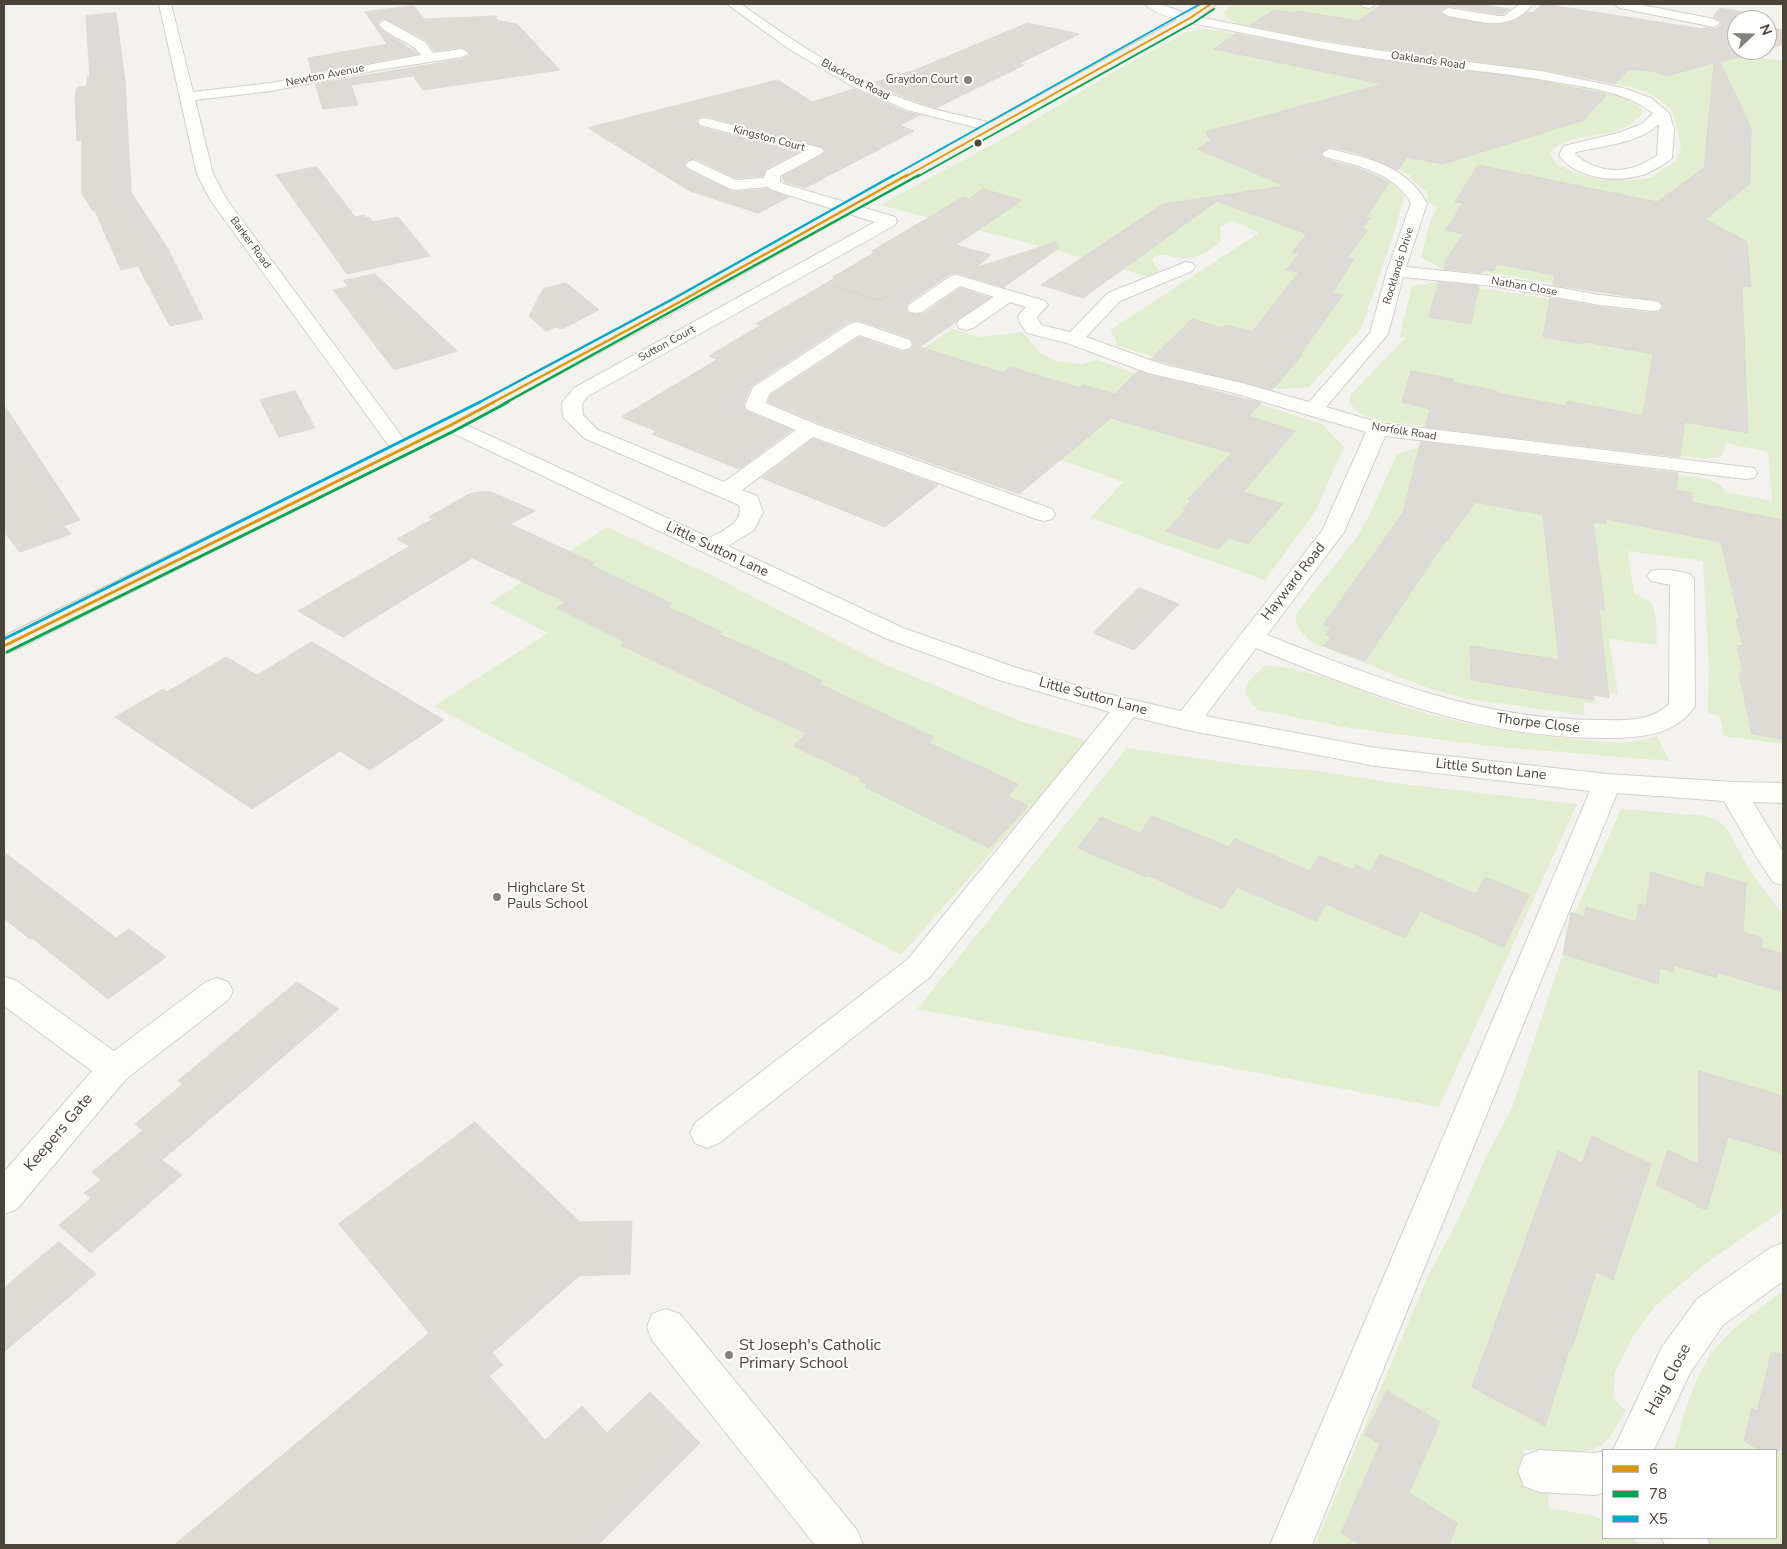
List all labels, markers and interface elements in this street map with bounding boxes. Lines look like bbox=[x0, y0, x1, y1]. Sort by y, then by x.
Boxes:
north arrow bbox=[1727, 10, 1777, 60]
text: N bbox=[1755, 21, 1776, 38]
street label: Oaklands Road bbox=[1390, 49, 1466, 73]
street label: Blackroot Road bbox=[819, 56, 891, 104]
street label: Newton Avenue bbox=[285, 62, 365, 90]
place label: Graydon Court bbox=[886, 73, 958, 87]
marker: Graydon Court bbox=[962, 74, 974, 86]
street label: Kingston Court bbox=[732, 123, 806, 155]
unlabelled marker bbox=[973, 138, 983, 148]
street label: Barker Road bbox=[227, 215, 273, 271]
street label: Rocklands Drive bbox=[1381, 226, 1417, 306]
street label: Nathan Close bbox=[1490, 275, 1558, 299]
street label: Sutton Court bbox=[636, 323, 698, 365]
street label: Norfolk Road bbox=[1371, 420, 1437, 444]
street label: Little Sutton Lane bbox=[663, 519, 771, 581]
street label: Hayward Road bbox=[1259, 540, 1329, 624]
street label: Little Sutton Lane bbox=[1037, 674, 1149, 720]
street label: Thorpe Close bbox=[1495, 711, 1581, 737]
street label: Little Sutton Lane bbox=[1435, 756, 1547, 784]
place label: Highclare St Pauls School bbox=[507, 881, 588, 914]
marker: Highclare St Pauls School bbox=[491, 891, 503, 903]
street label: Keepers Gate bbox=[21, 1090, 97, 1176]
place label: St Joseph's Catholic Primary School bbox=[739, 1336, 881, 1374]
street label: Haig Close bbox=[1642, 1341, 1696, 1419]
marker: St Joseph's Catholic Primary School bbox=[723, 1349, 735, 1361]
legend bbox=[1602, 1449, 1777, 1539]
text: 6 bbox=[1649, 1459, 1658, 1479]
text: 78 bbox=[1649, 1484, 1667, 1504]
text: X5 bbox=[1649, 1509, 1668, 1529]

